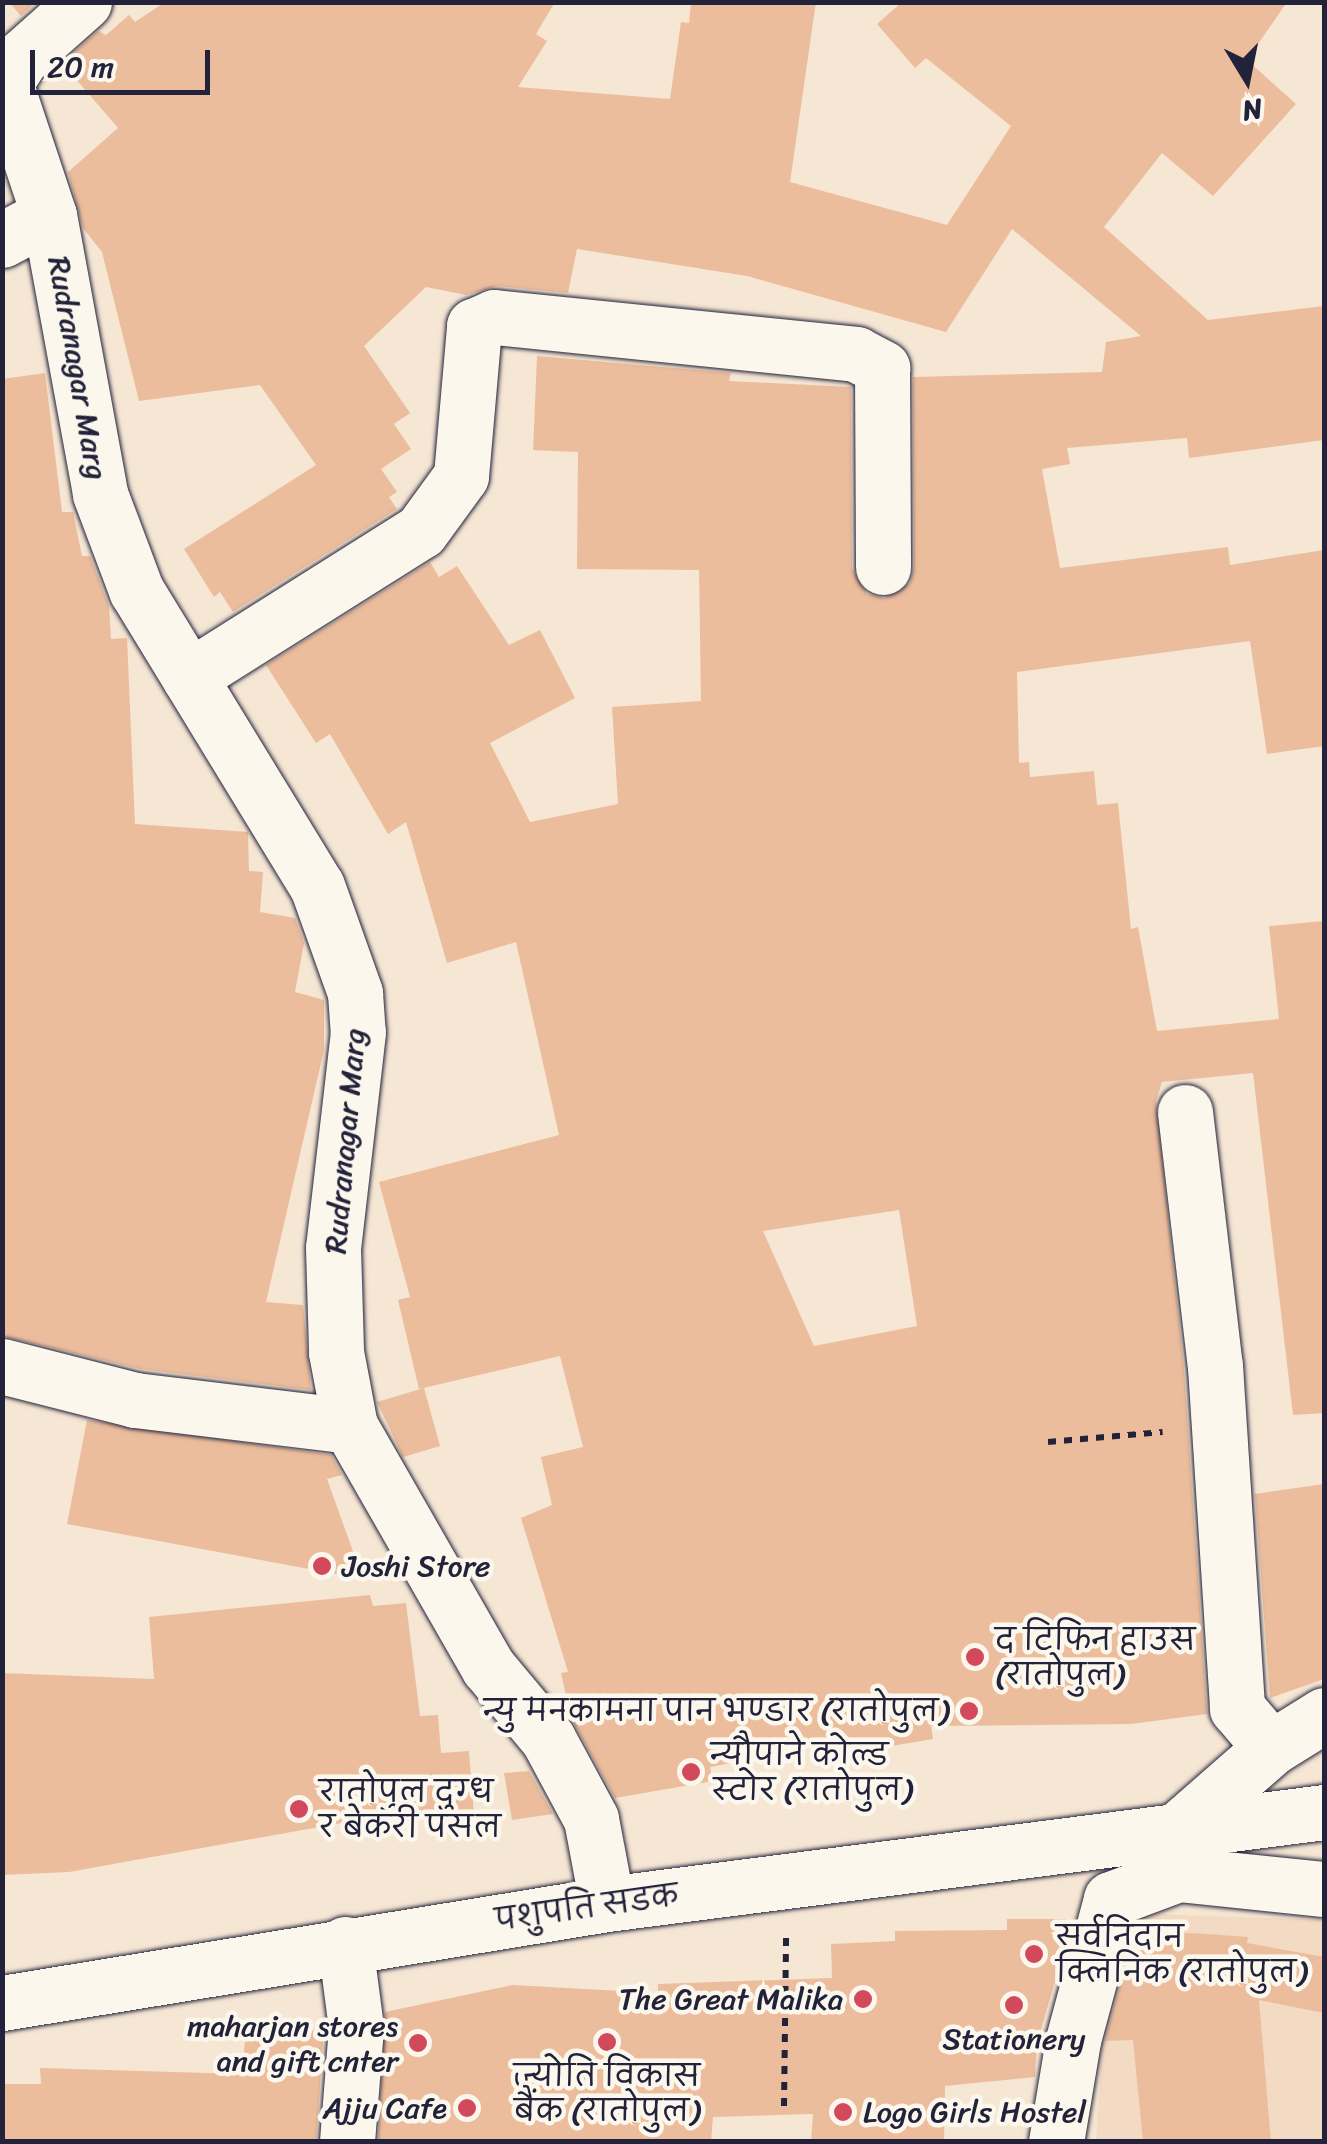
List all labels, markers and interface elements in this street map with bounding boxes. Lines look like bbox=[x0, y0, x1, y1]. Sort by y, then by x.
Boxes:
scale bar bbox=[35, 30, 215, 92]
north arrow bbox=[1197, 30, 1297, 130]
text: 20 m bbox=[47, 40, 114, 94]
text: N bbox=[1238, 84, 1266, 136]
street label: Rudranagar Marg bbox=[41, 254, 115, 482]
street label: Rudranagar Marg bbox=[317, 1027, 373, 1255]
place label: Joshi Store bbox=[342, 1548, 492, 1584]
marker: Joshi Store bbox=[311, 1555, 333, 1577]
place label: द टिफिन हाउस (रातोपुल) bbox=[995, 1622, 1195, 1692]
marker: द टिफिन हाउस (रातोपुल) bbox=[964, 1646, 986, 1668]
place label: न्यु मनकामना पान भण्डार (रातोपुल) bbox=[484, 1693, 949, 1729]
marker: न्यु मनकामना पान भण्डार (रातोपुल) bbox=[958, 1700, 980, 1722]
place label: न्यौपाने कोल्ड स्टोर (रातोपुल) bbox=[711, 1737, 912, 1808]
marker: न्यौपाने कोल्ड स्टोर (रातोपुल) bbox=[680, 1761, 702, 1783]
place label: रातोपुल दुग्ध र बेकरी पसल bbox=[319, 1774, 501, 1844]
marker: रातोपुल दुग्ध र बेकरी पसल bbox=[288, 1798, 310, 1820]
street label: पशुपति सडक bbox=[493, 1877, 681, 1939]
place label: सर्वनिदान क्लिनिक (रातोपुल) bbox=[1056, 1919, 1307, 1990]
marker: सर्वनिदान क्लिनिक (रातोपुल) bbox=[1021, 1941, 1047, 1967]
place label: The Great Malika bbox=[618, 1981, 843, 2017]
marker: The Great Malika bbox=[852, 1988, 874, 2010]
marker: Stationery bbox=[1003, 1994, 1025, 2016]
place label: maharjan stores and gift cnter bbox=[184, 2008, 398, 2078]
place label: Stationery bbox=[943, 2021, 1085, 2057]
marker: ज्योति विकास बैंक (रातोपुल) bbox=[596, 2031, 618, 2053]
marker: maharjan stores and gift cnter bbox=[407, 2032, 429, 2054]
place label: ज्योति विकास बैंक (रातोपुल) bbox=[514, 2058, 700, 2128]
place label: Ajju Cafe bbox=[321, 2090, 447, 2126]
place label: Logo Girls Hostel bbox=[863, 2094, 1086, 2130]
marker: Ajju Cafe bbox=[456, 2097, 478, 2119]
marker: Logo Girls Hostel bbox=[832, 2101, 854, 2123]

